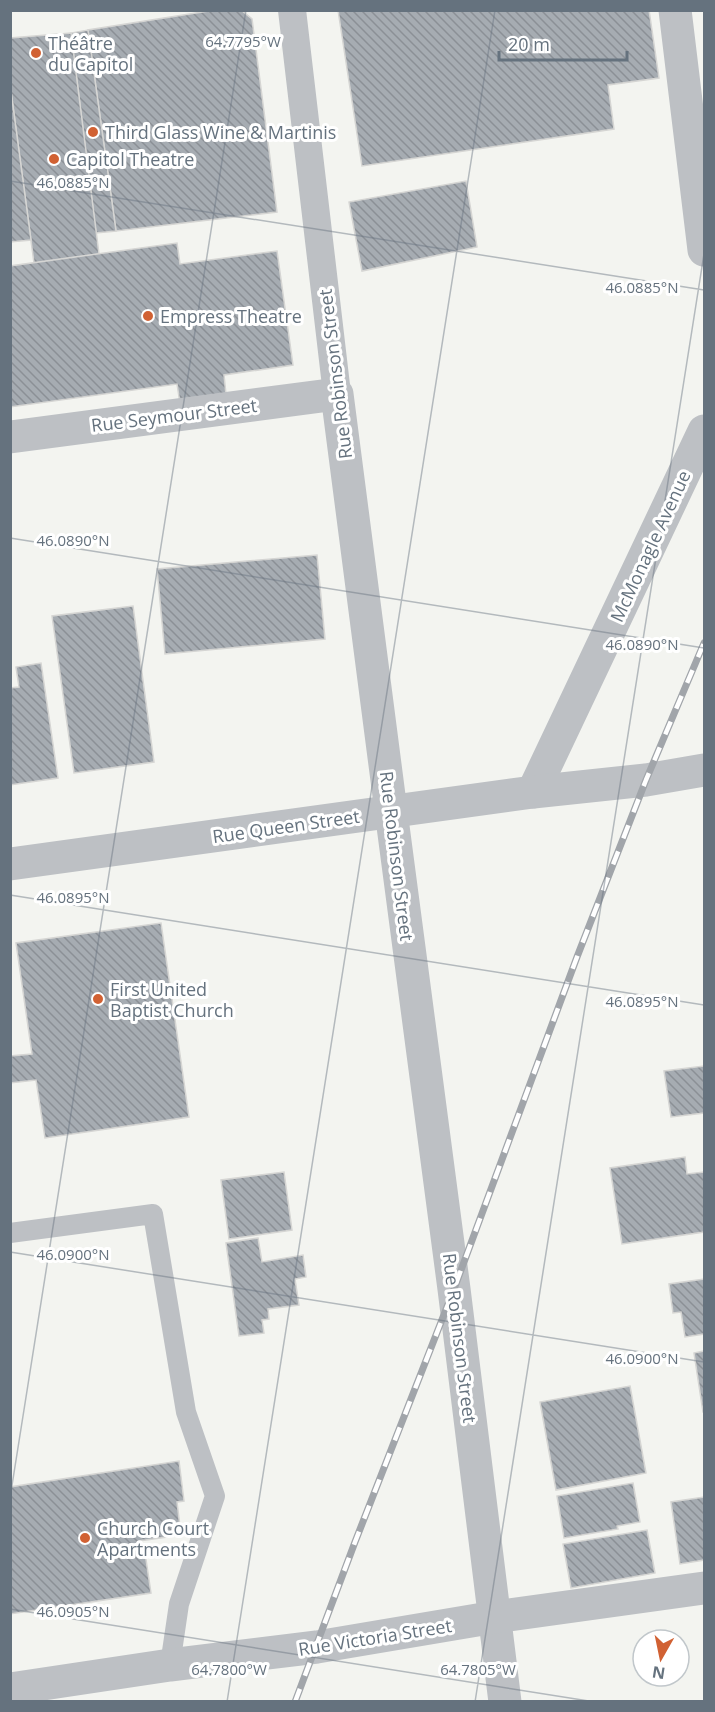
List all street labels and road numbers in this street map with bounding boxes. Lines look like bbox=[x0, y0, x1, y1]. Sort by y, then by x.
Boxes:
street label: Rue Robinson Street bbox=[313, 288, 357, 460]
street label: Rue Seymour Street bbox=[90, 393, 258, 437]
street label: McMonagle Avenue bbox=[604, 466, 696, 626]
street label: Rue Robinson Street bbox=[375, 770, 419, 942]
street label: Rue Queen Street bbox=[211, 804, 361, 848]
street label: Rue Robinson Street bbox=[438, 1252, 482, 1424]
street label: Rue Victoria Street bbox=[297, 1613, 453, 1661]

